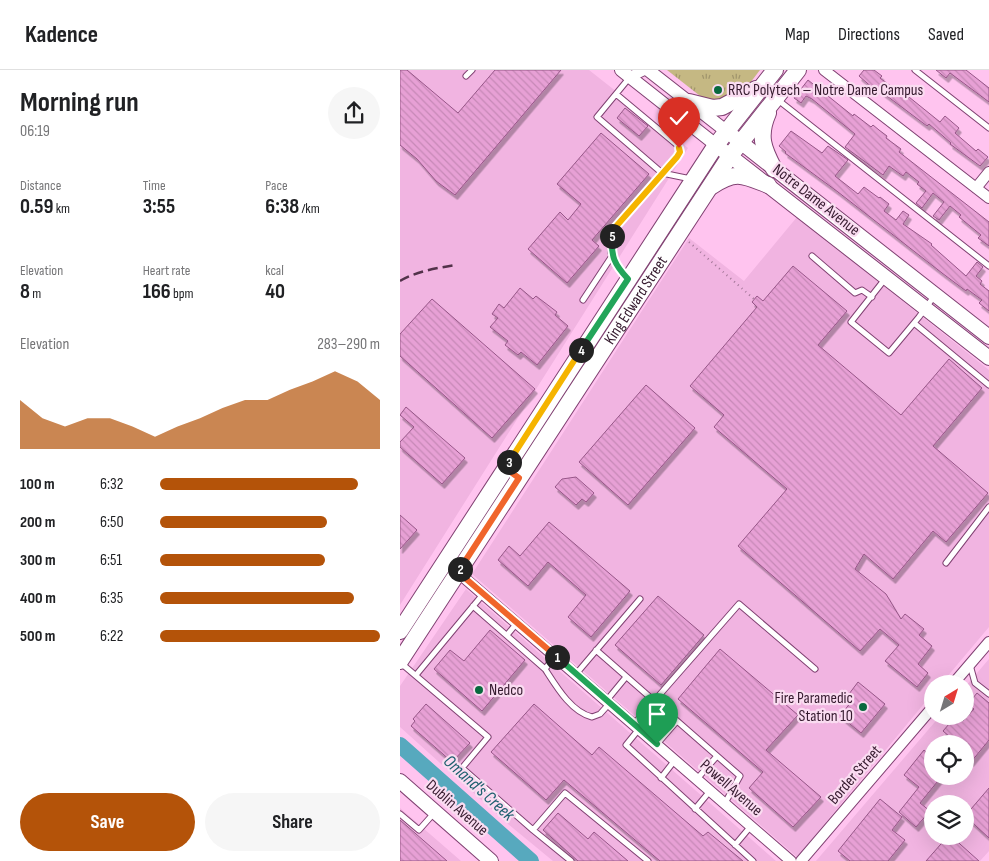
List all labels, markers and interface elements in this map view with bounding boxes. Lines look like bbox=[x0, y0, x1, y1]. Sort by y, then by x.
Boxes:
text: Kadence bbox=[25, 20, 98, 49]
text: Map bbox=[785, 24, 810, 45]
text: Directions bbox=[838, 24, 900, 45]
text: Saved bbox=[928, 24, 964, 45]
place label: RRC Polytech – Notre Dame Campus bbox=[728, 81, 923, 100]
marker: RRC Polytech – Notre Dame Campus bbox=[712, 84, 724, 96]
text: Morning run bbox=[20, 86, 139, 119]
button: share bbox=[328, 87, 380, 139]
pin bbox=[658, 97, 700, 148]
icon: check bbox=[665, 104, 693, 132]
text: 06:19 bbox=[20, 122, 50, 141]
street label: Notre Dame Avenue bbox=[769, 160, 863, 240]
text: Distance bbox=[20, 177, 61, 194]
text: Time bbox=[143, 177, 166, 194]
text: Pace bbox=[265, 177, 288, 194]
text: 0.59 bbox=[20, 194, 53, 219]
text: 3:55 bbox=[143, 194, 175, 219]
text: 6:38 bbox=[265, 194, 299, 219]
text: km bbox=[53, 200, 70, 217]
text: /km bbox=[299, 200, 320, 217]
pin: 5 bbox=[600, 224, 624, 248]
text: 5 bbox=[609, 228, 616, 245]
street label: King Edward Street bbox=[600, 252, 672, 348]
text: Elevation bbox=[20, 262, 63, 279]
text: Heart rate bbox=[143, 262, 190, 279]
text: kcal bbox=[265, 262, 284, 279]
text: 8 bbox=[20, 279, 30, 304]
text: 166 bbox=[143, 279, 171, 304]
text: 40 bbox=[265, 279, 285, 304]
text: m bbox=[30, 285, 41, 302]
text: bpm bbox=[171, 285, 194, 302]
text: Elevation bbox=[20, 335, 69, 354]
text: 283–290 m bbox=[317, 335, 380, 354]
pin: 4 bbox=[568, 338, 594, 362]
text: 4 bbox=[578, 342, 585, 359]
pin: 3 bbox=[496, 450, 522, 474]
text: 3 bbox=[506, 454, 513, 471]
text: 100 m bbox=[20, 475, 55, 494]
text: 6:32 bbox=[100, 475, 123, 494]
text: 200 m bbox=[20, 513, 55, 532]
text: 6:50 bbox=[100, 513, 124, 532]
text: 300 m bbox=[20, 551, 56, 570]
text: 6:51 bbox=[100, 551, 122, 570]
pin: 2 bbox=[448, 556, 472, 582]
text: 2 bbox=[457, 561, 464, 578]
text: 400 m bbox=[20, 589, 56, 608]
text: 6:35 bbox=[100, 589, 123, 608]
text: 500 m bbox=[20, 627, 55, 646]
text: 6:22 bbox=[100, 627, 123, 646]
pin: 1 bbox=[544, 644, 570, 670]
text: 1 bbox=[555, 649, 560, 666]
north arrow bbox=[924, 675, 974, 725]
map controls bbox=[924, 675, 974, 845]
place label: Nedco bbox=[489, 681, 523, 700]
marker: Nedco bbox=[473, 684, 485, 696]
place label: Fire Paramedic Station 10 bbox=[774, 689, 853, 726]
pin bbox=[636, 693, 678, 744]
icon: arrive bbox=[643, 700, 671, 728]
marker: Fire Paramedic Station 10 bbox=[857, 701, 869, 713]
button: locate bbox=[924, 735, 974, 785]
street label: Border Street bbox=[824, 741, 886, 808]
water label: Omand's Creek bbox=[439, 751, 520, 826]
street label: Powell Avenue bbox=[696, 756, 766, 820]
street label: Dublin Avenue bbox=[422, 776, 492, 840]
button: Save bbox=[20, 793, 195, 851]
button: Share bbox=[205, 793, 380, 851]
button: layers bbox=[924, 795, 974, 845]

